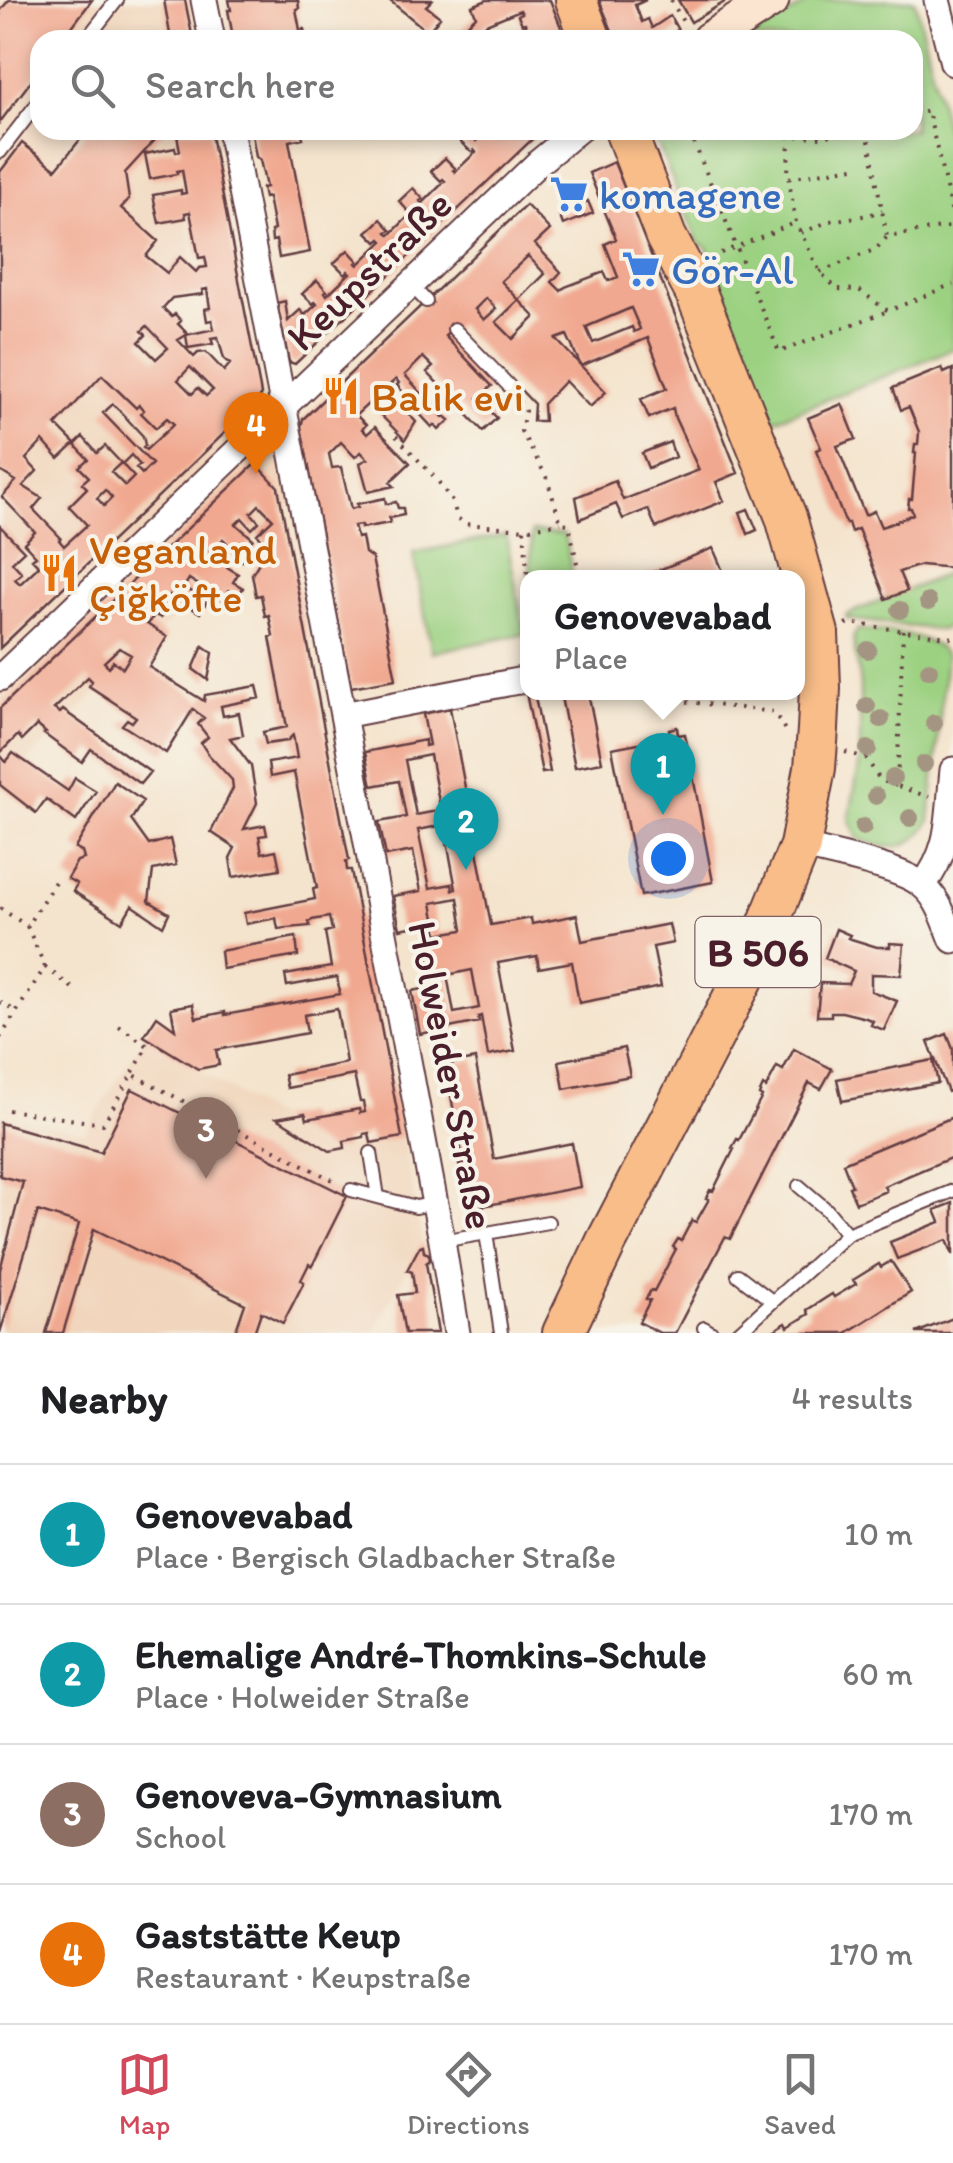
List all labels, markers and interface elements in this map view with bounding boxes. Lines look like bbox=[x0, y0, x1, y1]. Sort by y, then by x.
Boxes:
search box bbox=[30, 30, 923, 140]
icon: search bbox=[65, 58, 120, 113]
text: Search here bbox=[145, 62, 336, 108]
place label: komagene bbox=[599, 169, 782, 220]
supermarket icon: komagene bbox=[548, 173, 590, 215]
street label: Keupstraße bbox=[276, 179, 462, 361]
place label: Gör-Al bbox=[671, 244, 794, 295]
supermarket icon: Gör-Al bbox=[620, 248, 662, 290]
place label: Balik evi bbox=[371, 371, 524, 422]
restaurant icon: Balik evi bbox=[320, 375, 362, 417]
pin: 4 bbox=[224, 392, 288, 474]
place label: Veganland Çiğköfte bbox=[89, 524, 277, 623]
restaurant icon: Veganland Çiğköfte bbox=[38, 552, 80, 594]
popup bbox=[520, 570, 805, 700]
text: Genovevabad bbox=[554, 593, 771, 639]
text: Place bbox=[554, 639, 628, 677]
pin: 1 bbox=[630, 732, 696, 815]
pin: 2 bbox=[434, 788, 498, 870]
your location bbox=[643, 833, 694, 884]
street label: Holweider Straße bbox=[397, 916, 507, 1234]
road number: B 506 bbox=[696, 917, 820, 987]
pin: 3 bbox=[174, 1096, 238, 1179]
text: Nearby bbox=[40, 1373, 167, 1424]
text: 4 results bbox=[792, 1379, 913, 1417]
text: Genovevabad bbox=[135, 1492, 352, 1538]
text: 1 bbox=[65, 1515, 80, 1553]
text: 10 m bbox=[844, 1515, 913, 1553]
text: Place · Bergisch Gladbacher Straße bbox=[135, 1538, 616, 1576]
text: Ehemalige André-Thomkins-Schule bbox=[135, 1632, 707, 1678]
text: 2 bbox=[64, 1655, 81, 1693]
text: 60 m bbox=[842, 1655, 913, 1693]
text: Place · Holweider Straße bbox=[135, 1678, 470, 1716]
text: Genoveva-Gymnasium bbox=[135, 1772, 502, 1818]
text: 3 bbox=[64, 1795, 81, 1833]
text: 170 m bbox=[828, 1795, 913, 1833]
text: School bbox=[135, 1818, 226, 1856]
text: Gaststätte Keup bbox=[135, 1912, 401, 1958]
text: 4 bbox=[63, 1935, 82, 1973]
text: 170 m bbox=[828, 1935, 913, 1973]
text: Restaurant · Keupstraße bbox=[135, 1958, 471, 1996]
tab: Map bbox=[117, 2047, 172, 2141]
tab: Directions bbox=[407, 2047, 530, 2141]
tab: Saved bbox=[764, 2047, 836, 2141]

